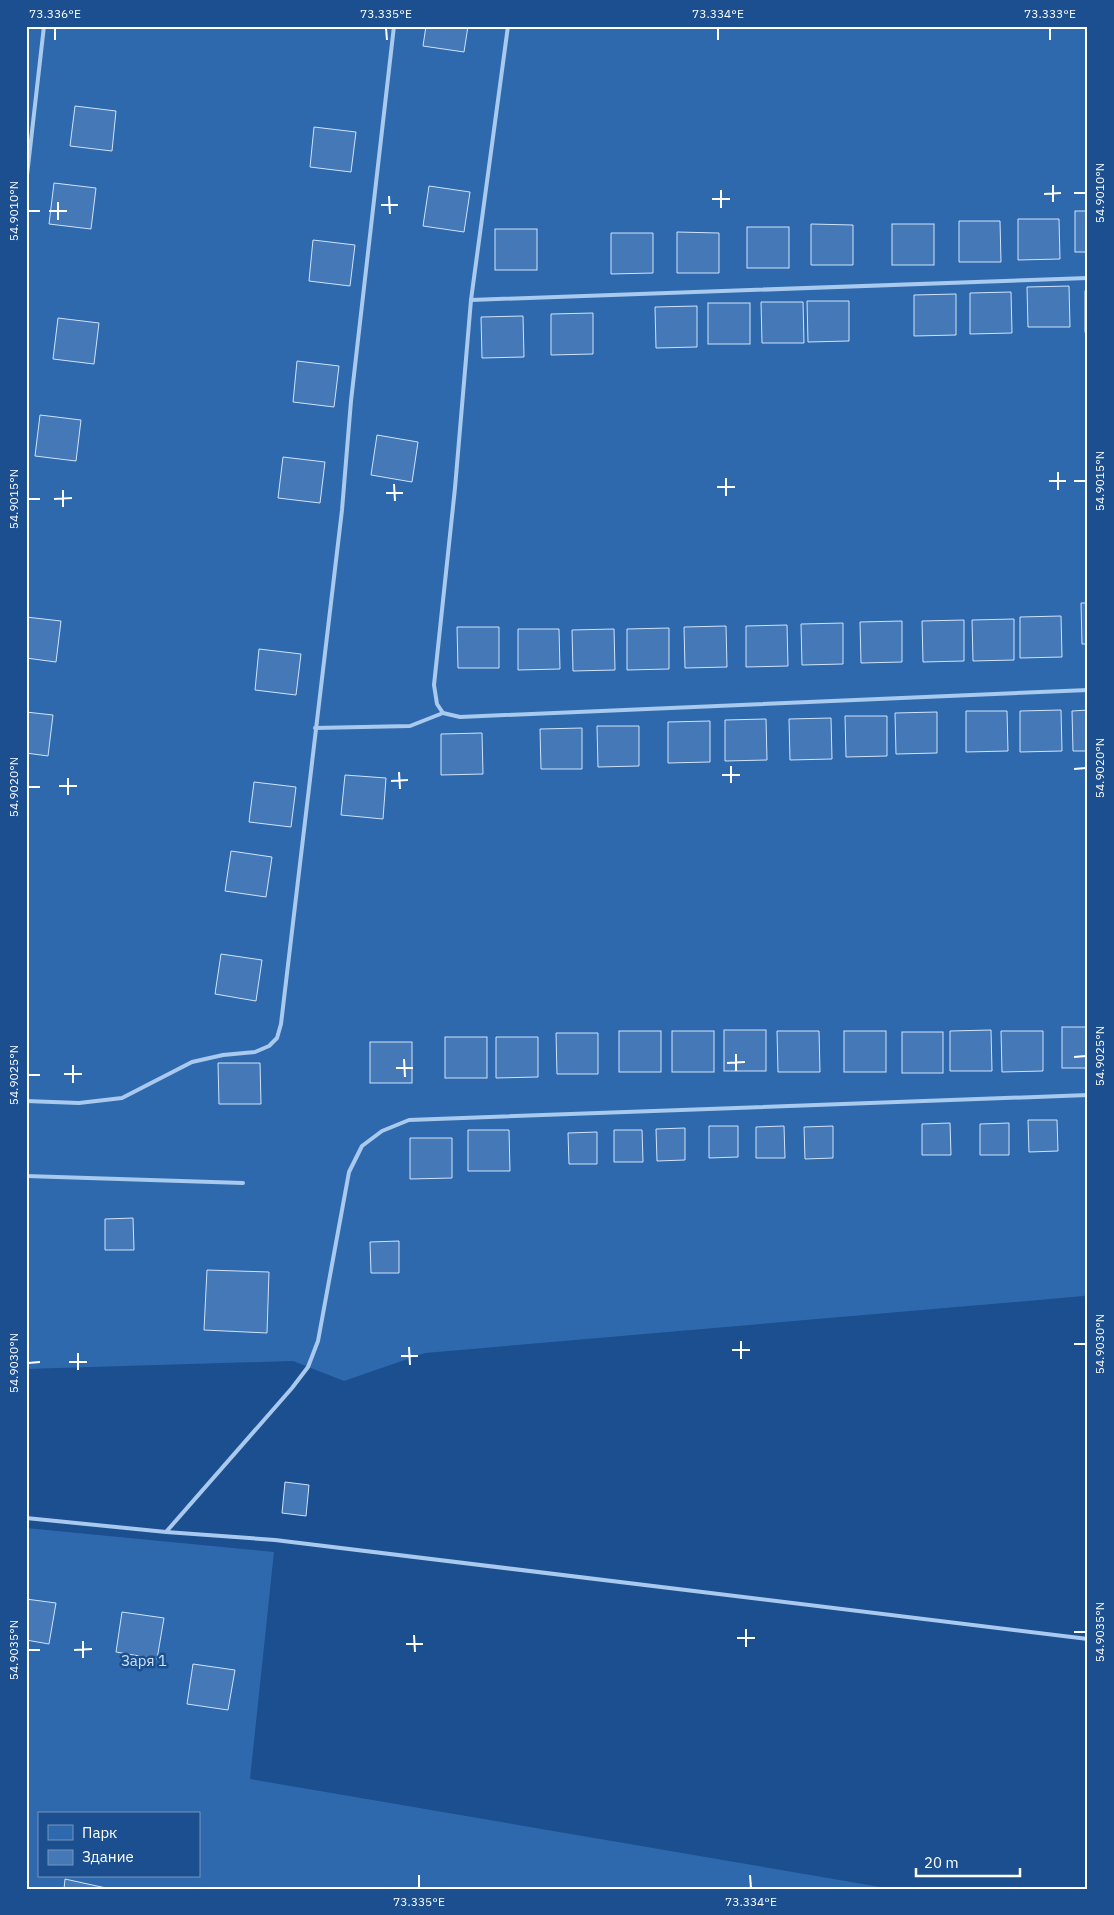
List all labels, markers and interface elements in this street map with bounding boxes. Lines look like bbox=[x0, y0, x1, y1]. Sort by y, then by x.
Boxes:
text: 73.336°E bbox=[29, 6, 81, 21]
text: 73.335°E bbox=[360, 6, 412, 21]
text: 73.334°E bbox=[692, 6, 744, 21]
text: 73.333°E bbox=[1024, 6, 1076, 21]
text: 54.9010°N bbox=[1092, 163, 1107, 223]
text: 54.9010°N bbox=[6, 181, 21, 241]
text: 54.9015°N bbox=[1092, 451, 1107, 511]
text: 54.9015°N bbox=[6, 469, 21, 529]
text: 54.9020°N bbox=[1092, 738, 1107, 798]
text: 54.9020°N bbox=[6, 757, 21, 817]
text: 54.9025°N bbox=[1092, 1026, 1107, 1086]
text: 54.9025°N bbox=[6, 1045, 21, 1105]
text: 54.9030°N bbox=[1092, 1314, 1107, 1374]
text: 54.9030°N bbox=[6, 1333, 21, 1393]
text: 54.9035°N bbox=[1092, 1602, 1107, 1662]
text: 54.9035°N bbox=[6, 1620, 21, 1680]
park label: Заря 1 bbox=[121, 1651, 167, 1670]
legend bbox=[38, 1812, 200, 1878]
text: Парк bbox=[82, 1823, 117, 1842]
scale bar bbox=[916, 1845, 1020, 1877]
text: Здание bbox=[82, 1847, 134, 1866]
text: 20 m bbox=[924, 1853, 959, 1872]
text: 73.335°E bbox=[393, 1894, 445, 1909]
text: 73.334°E bbox=[725, 1894, 777, 1909]

